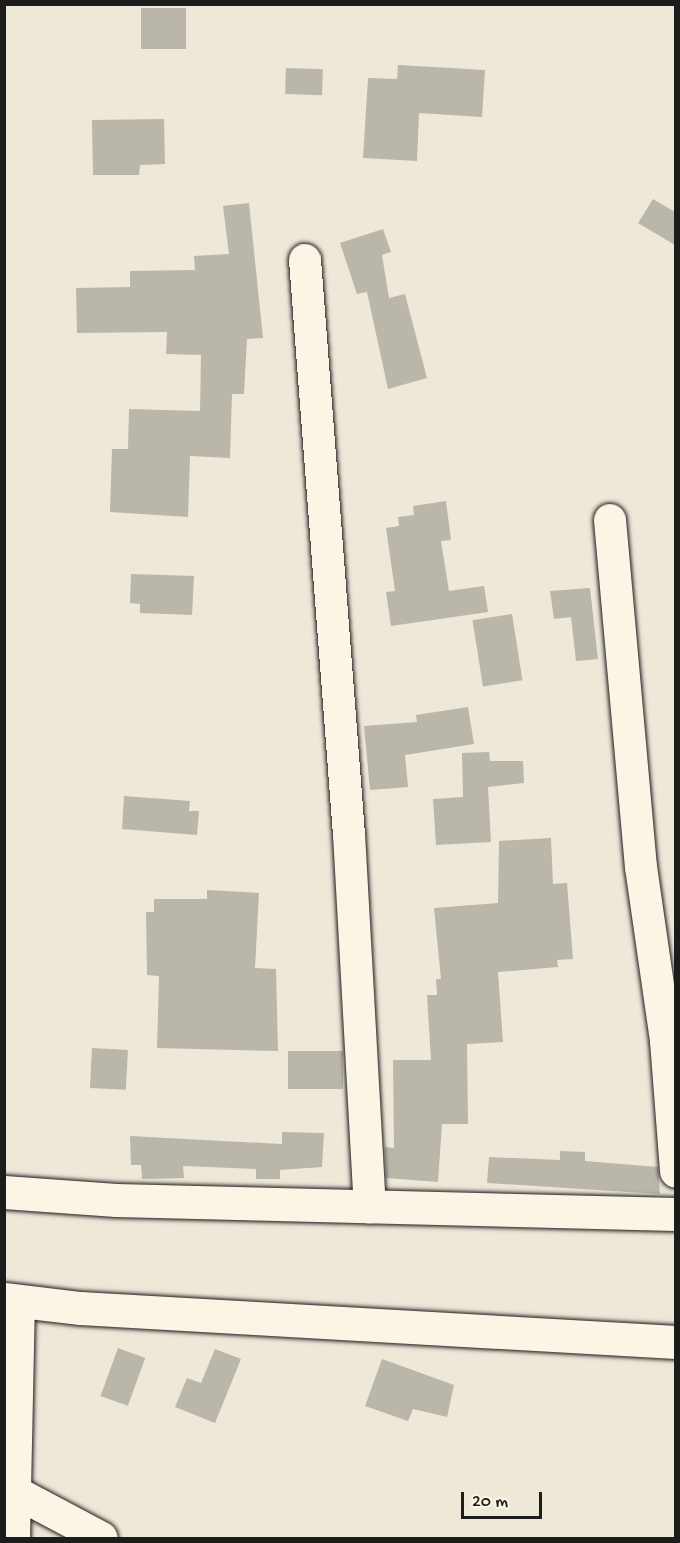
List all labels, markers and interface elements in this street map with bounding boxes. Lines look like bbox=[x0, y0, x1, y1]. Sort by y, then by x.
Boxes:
scale bar bbox=[464, 1480, 545, 1518]
text: 20 m bbox=[472, 1492, 508, 1513]

